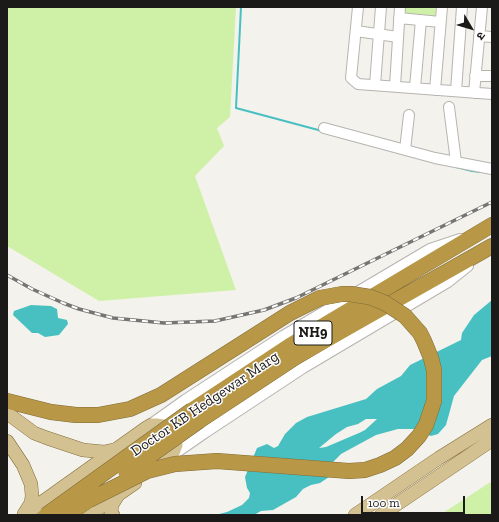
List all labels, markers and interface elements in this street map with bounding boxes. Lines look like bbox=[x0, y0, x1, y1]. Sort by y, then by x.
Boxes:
north arrow bbox=[451, 8, 491, 48]
text: उ bbox=[474, 29, 488, 42]
road number: NH9 bbox=[294, 321, 332, 345]
street label: Doctor KB Hedgewar Marg bbox=[127, 348, 283, 460]
scale bar bbox=[363, 488, 467, 514]
text: 100 m bbox=[368, 496, 400, 510]

